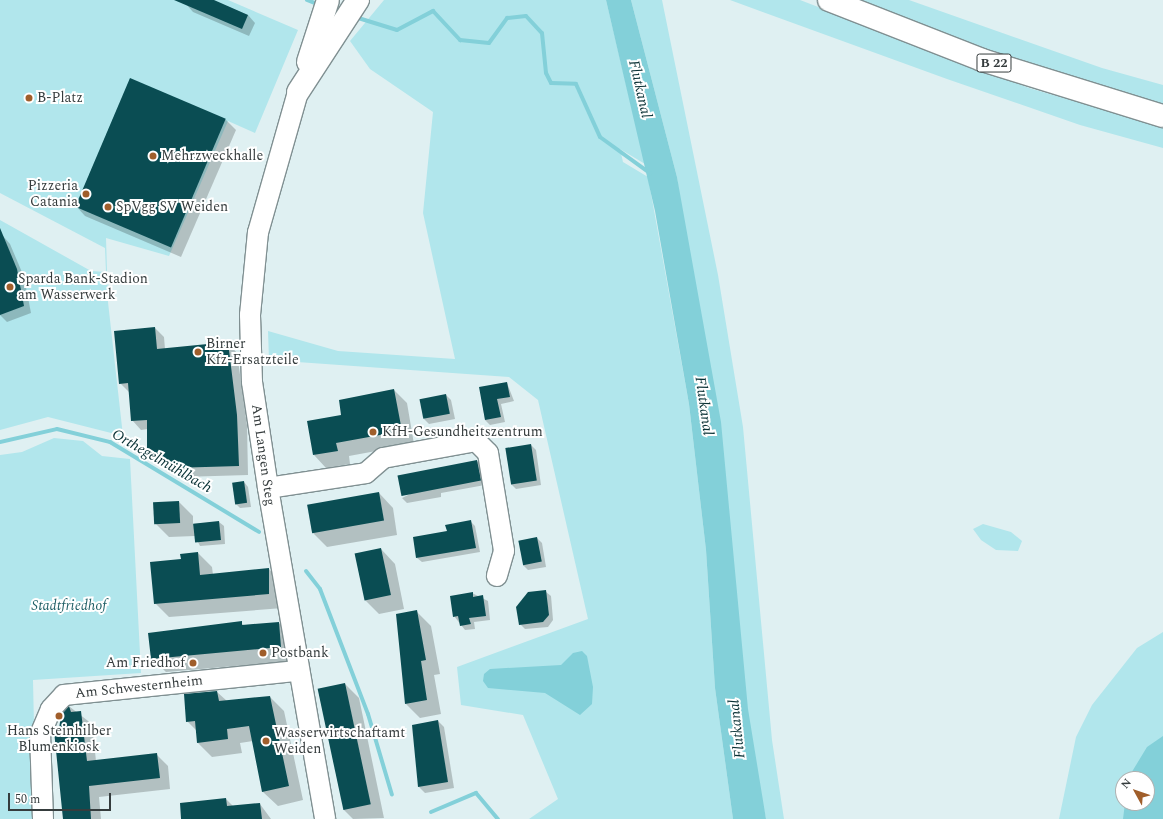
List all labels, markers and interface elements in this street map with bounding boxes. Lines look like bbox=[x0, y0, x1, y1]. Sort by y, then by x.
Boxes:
road number: B 22 bbox=[976, 52, 1012, 74]
water label: Flutkanal bbox=[625, 58, 655, 120]
place label: B-Platz bbox=[37, 90, 83, 106]
marker: B-Platz bbox=[24, 93, 34, 103]
place label: Mehrzweckhalle bbox=[161, 148, 263, 164]
marker: Mehrzweckhalle bbox=[148, 151, 158, 161]
place label: Pizzeria Catania bbox=[28, 178, 78, 210]
marker: Pizzeria Catania bbox=[81, 189, 91, 199]
place label: SpVgg SV Weiden bbox=[116, 199, 228, 215]
marker: SpVgg SV Weiden bbox=[103, 202, 113, 212]
place label: Sparda Bank-Stadion am Wasserwerk bbox=[18, 271, 148, 304]
marker: Sparda Bank-Stadion am Wasserwerk bbox=[5, 282, 15, 292]
place label: Birner Kfz-Ersatzteile bbox=[206, 336, 299, 368]
marker: Birner Kfz-Ersatzteile bbox=[193, 347, 203, 357]
water label: Flutkanal bbox=[691, 376, 717, 436]
street label: Am Langen Steg bbox=[248, 403, 278, 507]
place label: KfH-Gesundheitszentrum bbox=[382, 424, 543, 440]
water label: Orthegelmühlbach bbox=[109, 425, 215, 497]
marker: KfH-Gesundheitszentrum bbox=[367, 426, 379, 438]
park label: Stadtfriedhof bbox=[31, 598, 107, 614]
place label: Postbank bbox=[271, 645, 329, 661]
marker: Postbank bbox=[258, 648, 268, 658]
place label: Am Friedhof bbox=[106, 655, 185, 671]
marker: Am Friedhof bbox=[188, 658, 198, 668]
street label: Am Schwesternheim bbox=[74, 672, 204, 702]
water label: Flutkanal bbox=[725, 699, 749, 759]
marker: Hans Steinhilber Blumenkiosk bbox=[54, 711, 64, 721]
place label: Hans Steinhilber Blumenkiosk bbox=[7, 723, 111, 756]
place label: Wasserwirtschaftamt Weiden bbox=[274, 725, 405, 758]
marker: Wasserwirtschaftamt Weiden bbox=[261, 736, 271, 746]
north arrow bbox=[1115, 771, 1155, 811]
text: N bbox=[1117, 775, 1136, 793]
scale bar bbox=[10, 785, 113, 811]
text: 50 m bbox=[15, 790, 40, 809]

